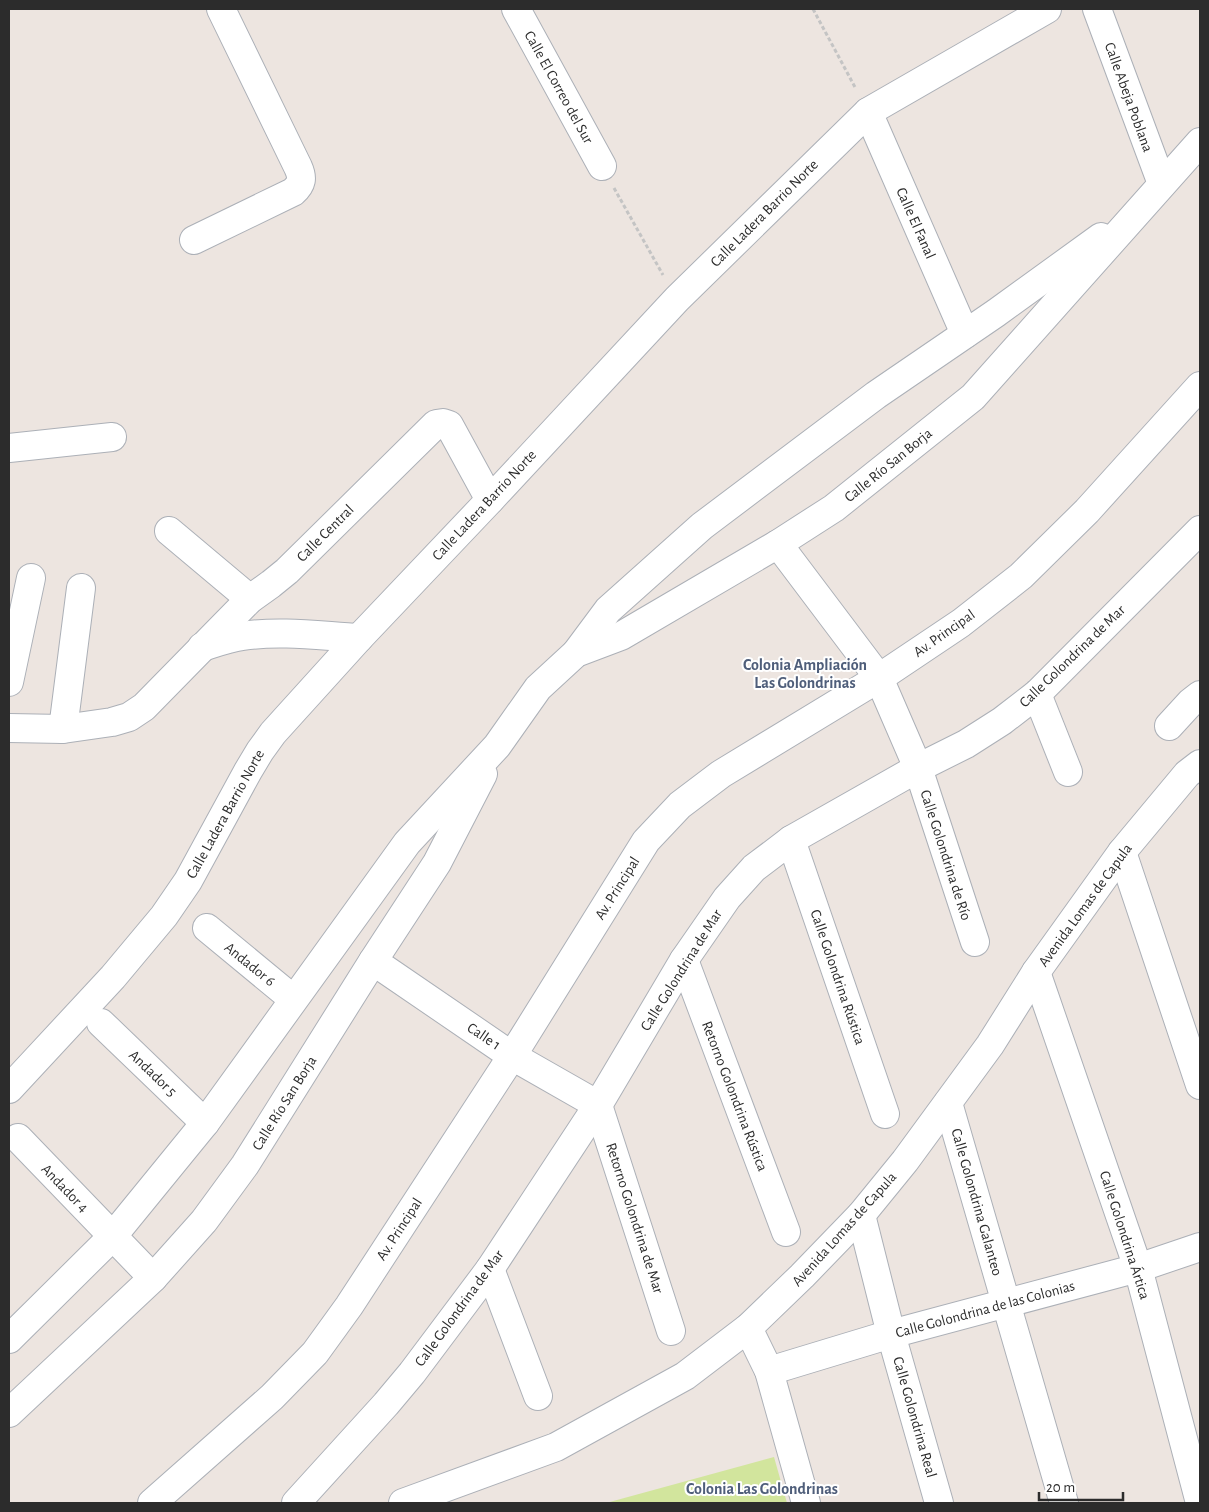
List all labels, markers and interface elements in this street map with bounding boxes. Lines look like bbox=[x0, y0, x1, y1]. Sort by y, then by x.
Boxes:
street label: Calle El Correo del Sur bbox=[521, 28, 596, 146]
street label: Calle Abeja Poblana bbox=[1102, 40, 1155, 154]
street label: Calle Ladera Barrio Norte bbox=[708, 157, 821, 270]
street label: Calle El Fanal bbox=[893, 185, 938, 261]
street label: Calle Río San Borja bbox=[842, 426, 935, 505]
street label: Calle Ladera Barrio Norte bbox=[429, 447, 539, 563]
street label: Calle Central bbox=[294, 502, 357, 565]
street label: Calle Golondrina de Mar bbox=[1017, 602, 1128, 710]
street label: Av. Principal bbox=[911, 607, 978, 660]
district label: Colonia Ampliación Las Golondrinas bbox=[743, 657, 867, 691]
street label: Calle Ladera Barrio Norte bbox=[184, 747, 267, 881]
street label: Calle Golondrina de Río bbox=[917, 788, 974, 922]
street label: Avenida Lomas de Capula bbox=[1036, 841, 1135, 970]
street label: Av. Principal bbox=[592, 854, 643, 922]
street label: Calle Golondrina de Mar bbox=[638, 907, 725, 1034]
street label: Calle Golondrina Rústica bbox=[807, 908, 868, 1047]
street label: Andador 6 bbox=[222, 940, 278, 989]
street label: Retorno Golondrina Rústica bbox=[699, 1019, 770, 1173]
street label: Calle 1 bbox=[464, 1020, 503, 1053]
street label: Andador 5 bbox=[126, 1047, 179, 1099]
street label: Calle Río San Borja bbox=[249, 1053, 319, 1153]
street label: Calle Golondrina Galanteo bbox=[948, 1127, 1005, 1278]
street label: Retorno Golondrina de Mar bbox=[603, 1141, 666, 1296]
street label: Andador 4 bbox=[38, 1161, 91, 1215]
street label: Avenida Lomas de Capula bbox=[789, 1169, 900, 1289]
street label: Calle Golondrina Ártica bbox=[1097, 1169, 1154, 1301]
street label: Av. Principal bbox=[374, 1195, 425, 1263]
street label: Calle Golondrina de Mar bbox=[412, 1247, 507, 1369]
street label: Calle Golondrina de las Colonias bbox=[894, 1278, 1076, 1341]
street label: Calle Golondrina Real bbox=[890, 1355, 939, 1479]
scale bar bbox=[1039, 1470, 1123, 1502]
text: 20 m bbox=[1046, 1480, 1075, 1495]
district label: Colonia Las Golondrinas bbox=[686, 1481, 838, 1497]

